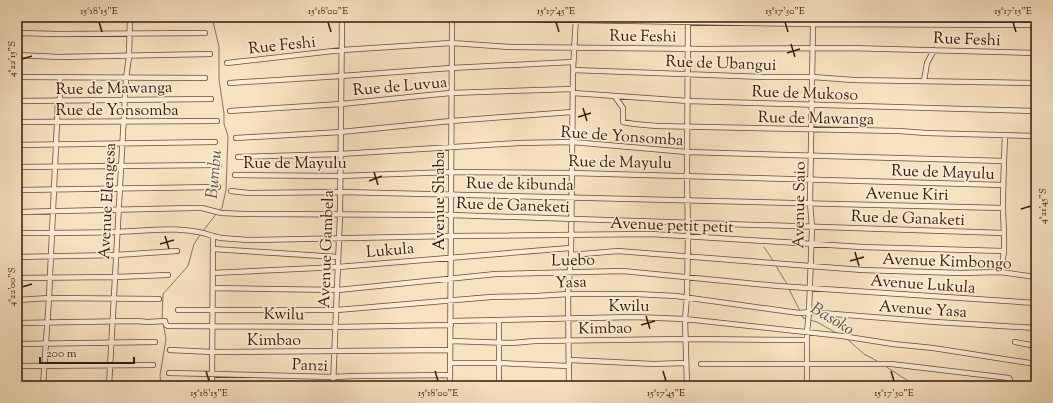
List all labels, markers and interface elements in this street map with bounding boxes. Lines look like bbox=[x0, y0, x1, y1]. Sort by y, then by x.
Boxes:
text: 15°18'15"E bbox=[80, 4, 118, 19]
text: 15°18'00"E bbox=[308, 4, 348, 19]
text: 15°17'45"E bbox=[537, 4, 575, 19]
text: 15°17'30"E bbox=[765, 4, 805, 19]
text: 15°17'15"E bbox=[994, 4, 1032, 19]
street label: Rue Feshi bbox=[609, 25, 677, 50]
street label: Rue Feshi bbox=[933, 28, 1001, 53]
street label: Rue Feshi bbox=[248, 31, 317, 61]
text: 4°22'15"S bbox=[5, 41, 20, 77]
street label: Rue de Ubangui bbox=[665, 51, 777, 78]
street label: Rue de Luvua bbox=[352, 72, 449, 103]
street label: Rue de Mawanga bbox=[56, 77, 173, 102]
street label: Rue de Mukoso bbox=[751, 81, 859, 108]
street label: Rue de Yonsomba bbox=[55, 100, 179, 123]
street label: Rue de Mawanga bbox=[757, 107, 875, 132]
street label: Rue de Yonsomba bbox=[560, 122, 685, 153]
street label: Avenue Elengesa bbox=[94, 142, 123, 260]
water label: Bumbu bbox=[201, 149, 229, 200]
street label: Avenue Shaba bbox=[429, 151, 452, 251]
street label: Rue de Mayulu bbox=[568, 151, 672, 176]
street label: Rue de Mayulu bbox=[243, 153, 347, 176]
street label: Rue de Mayulu bbox=[891, 160, 995, 187]
street label: Avenue Saio bbox=[788, 161, 813, 249]
street label: Rue de kibunda bbox=[466, 173, 575, 198]
street label: Avenue Kiri bbox=[865, 183, 949, 208]
text: 4°21'45"S bbox=[1036, 188, 1051, 224]
street label: Avenue Gambela bbox=[314, 189, 341, 309]
street label: Rue de Ganeketi bbox=[456, 193, 571, 220]
street label: Rue de Ganaketi bbox=[851, 206, 966, 233]
street label: Avenue petit petit bbox=[610, 213, 735, 240]
street label: Lukula bbox=[365, 238, 416, 265]
street label: Avenue Kimbongo bbox=[882, 249, 1012, 276]
street label: Luebo bbox=[551, 250, 595, 273]
text: 4°22'00"S bbox=[5, 267, 20, 307]
street label: Avenue Lukula bbox=[870, 270, 977, 301]
street label: Yasa bbox=[555, 271, 588, 296]
street label: Kwilu bbox=[609, 296, 649, 319]
street label: Avenue Yasa bbox=[878, 296, 968, 325]
water label: Basoko bbox=[806, 297, 859, 342]
street label: Kwilu bbox=[263, 304, 305, 327]
street label: Kimbao bbox=[578, 318, 632, 341]
street label: Kimbao bbox=[247, 330, 301, 353]
scale bar bbox=[40, 339, 134, 365]
text: 200 m bbox=[46, 345, 77, 363]
street label: Panzi bbox=[291, 354, 329, 379]
text: 15°18'15"E bbox=[190, 386, 228, 401]
text: 15°18'00"E bbox=[418, 386, 458, 401]
text: 15°17'45"E bbox=[647, 386, 685, 401]
text: 15°17'30"E bbox=[874, 386, 914, 401]

